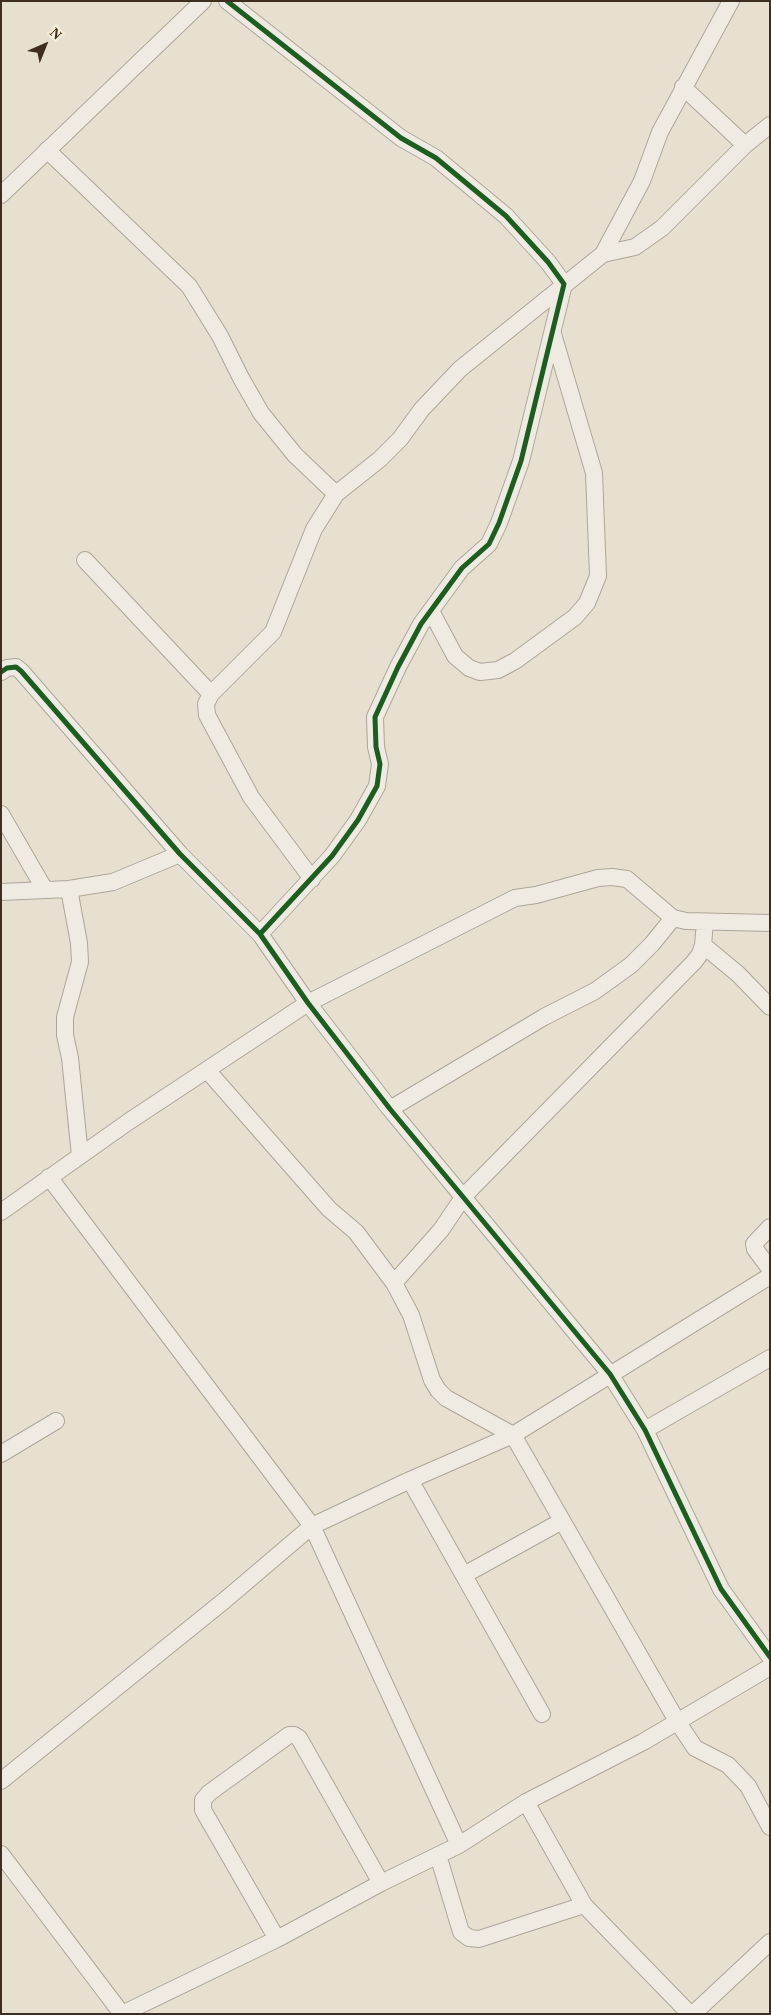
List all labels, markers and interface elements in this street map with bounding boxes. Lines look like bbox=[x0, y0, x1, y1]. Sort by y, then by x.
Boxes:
north arrow bbox=[20, 20, 70, 70]
text: N bbox=[47, 25, 65, 43]

